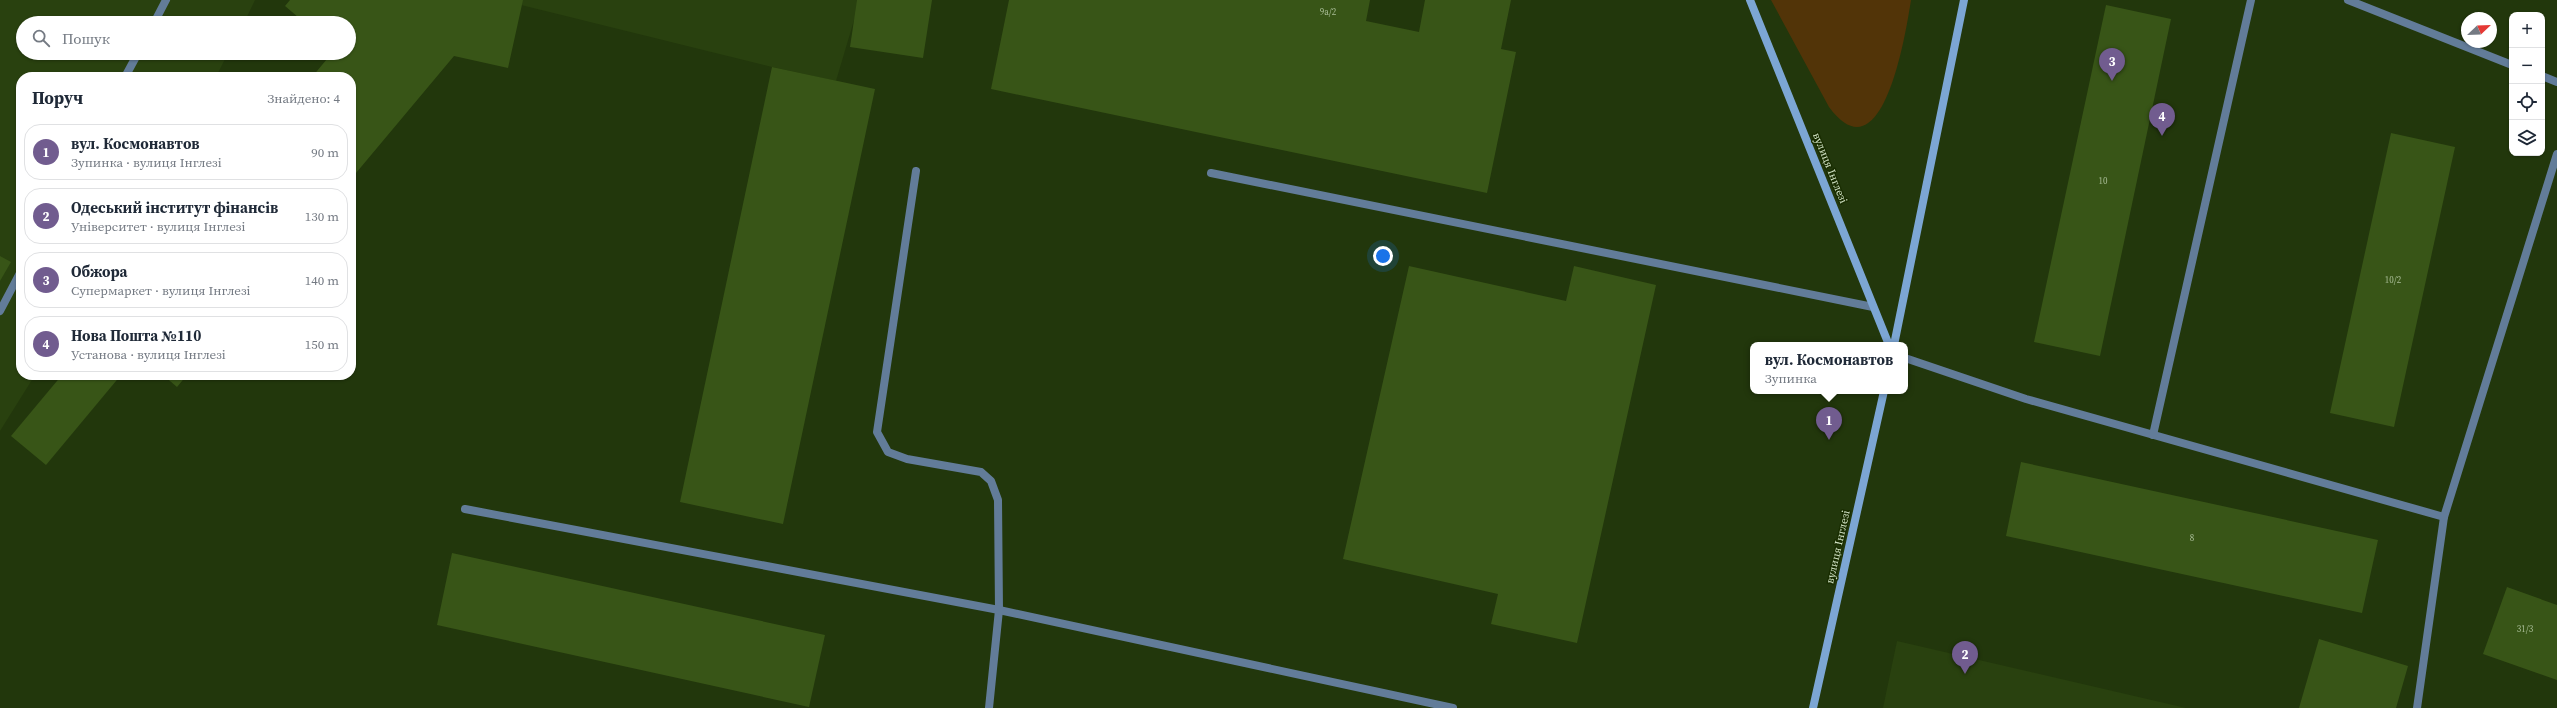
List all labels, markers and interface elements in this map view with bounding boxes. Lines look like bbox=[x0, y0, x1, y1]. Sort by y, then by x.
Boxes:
house number: 9а/2 bbox=[1320, 6, 1337, 18]
north arrow bbox=[2461, 12, 2497, 48]
map controls bbox=[2509, 12, 2545, 156]
button: + bbox=[2509, 12, 2545, 48]
search box bbox=[16, 16, 356, 60]
icon: search bbox=[30, 27, 52, 49]
text: Пошук bbox=[62, 28, 110, 49]
pin: 3 bbox=[2099, 48, 2125, 81]
button: − bbox=[2509, 48, 2545, 84]
button: locate bbox=[2509, 84, 2545, 120]
text: Поруч bbox=[32, 86, 83, 110]
text: Знайдено: 4 bbox=[267, 90, 340, 107]
pin: 4 bbox=[2149, 103, 2175, 136]
button: layers bbox=[2509, 120, 2545, 156]
street label: вулиця Інглезі bbox=[1809, 130, 1851, 206]
text: вул. Космонавтов bbox=[71, 133, 200, 154]
text: 1 bbox=[42, 144, 50, 161]
text: 90 m bbox=[311, 144, 339, 161]
text: Зупинка · вулиця Інглезі bbox=[71, 154, 222, 171]
house number: 10 bbox=[2098, 175, 2108, 187]
text: Одеський інститут фінансів bbox=[71, 197, 278, 218]
text: 2 bbox=[42, 208, 50, 225]
text: 130 m bbox=[305, 208, 339, 225]
text: Університет · вулиця Інглезі bbox=[71, 218, 245, 235]
your location bbox=[1373, 246, 1393, 266]
text: Обжора bbox=[71, 261, 127, 282]
text: 3 bbox=[42, 272, 50, 289]
text: 140 m bbox=[305, 272, 339, 289]
house number: 10/2 bbox=[2385, 274, 2402, 286]
text: Супермаркет · вулиця Інглезі bbox=[71, 282, 250, 299]
text: Нова Пошта №110 bbox=[71, 325, 201, 346]
text: 4 bbox=[42, 336, 50, 353]
text: 150 m bbox=[305, 336, 339, 353]
popup bbox=[1750, 342, 1908, 394]
text: Установа · вулиця Інглезі bbox=[71, 346, 226, 363]
text: вул. Космонавтов bbox=[1765, 349, 1893, 370]
text: Зупинка bbox=[1765, 370, 1817, 387]
pin: 1 bbox=[1816, 407, 1842, 440]
street label: вулиця Інглезі bbox=[1822, 509, 1854, 585]
house number: 8 bbox=[2190, 532, 2195, 544]
house number: 31/3 bbox=[2517, 623, 2534, 635]
pin: 2 bbox=[1952, 641, 1978, 674]

